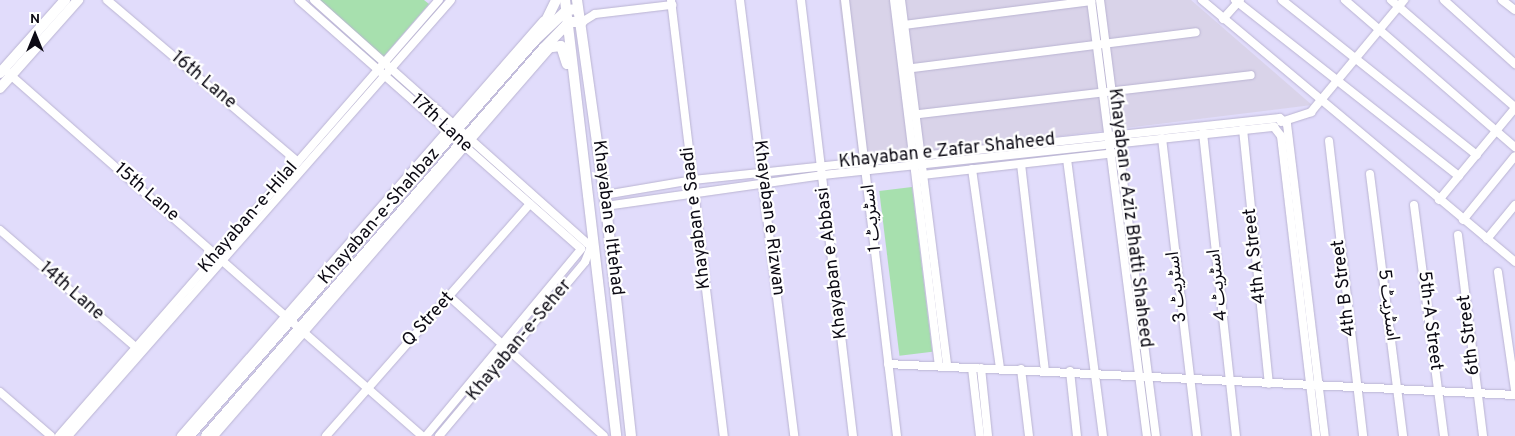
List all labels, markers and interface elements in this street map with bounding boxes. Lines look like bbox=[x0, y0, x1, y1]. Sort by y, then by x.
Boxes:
north arrow bbox=[10, 10, 60, 60]
text: N bbox=[30, 11, 40, 28]
street label: 16th Lane bbox=[166, 48, 240, 114]
street label: Khayaban e Aziz Bhatti Shaheed bbox=[1102, 87, 1156, 349]
street label: 17th Lane bbox=[406, 90, 476, 158]
street label: Khayaban e Zafar Shaheed bbox=[838, 130, 1056, 174]
street label: Khayaban e Ittehad bbox=[587, 139, 627, 297]
street label: Khayaban e Rizwan bbox=[748, 139, 788, 297]
street label: Khayaban-e-Shahbaz bbox=[315, 144, 445, 290]
street label: Khayaban e Saadi bbox=[678, 146, 716, 290]
street label: Khayaban-e-Hilal bbox=[195, 158, 303, 278]
street label: 15th Lane bbox=[109, 159, 183, 227]
street label: اسٹریٹ 1 bbox=[859, 183, 887, 253]
street label: Khayaban e Abbasi bbox=[813, 185, 853, 341]
street label: 4th A Street bbox=[1240, 206, 1272, 306]
street label: 4th B Street bbox=[1328, 238, 1362, 338]
street label: اسٹریٹ 4 bbox=[1204, 248, 1234, 322]
street label: اسٹریٹ 3 bbox=[1164, 250, 1192, 324]
street label: 14th Lane bbox=[34, 258, 108, 326]
street label: اسٹریٹ 5 bbox=[1372, 268, 1402, 342]
street label: 5th-A Street bbox=[1412, 270, 1446, 372]
street label: Khayaban-e-Seher bbox=[463, 276, 577, 406]
street label: Q Street bbox=[399, 288, 459, 352]
street label: 6th Street bbox=[1454, 293, 1486, 377]

